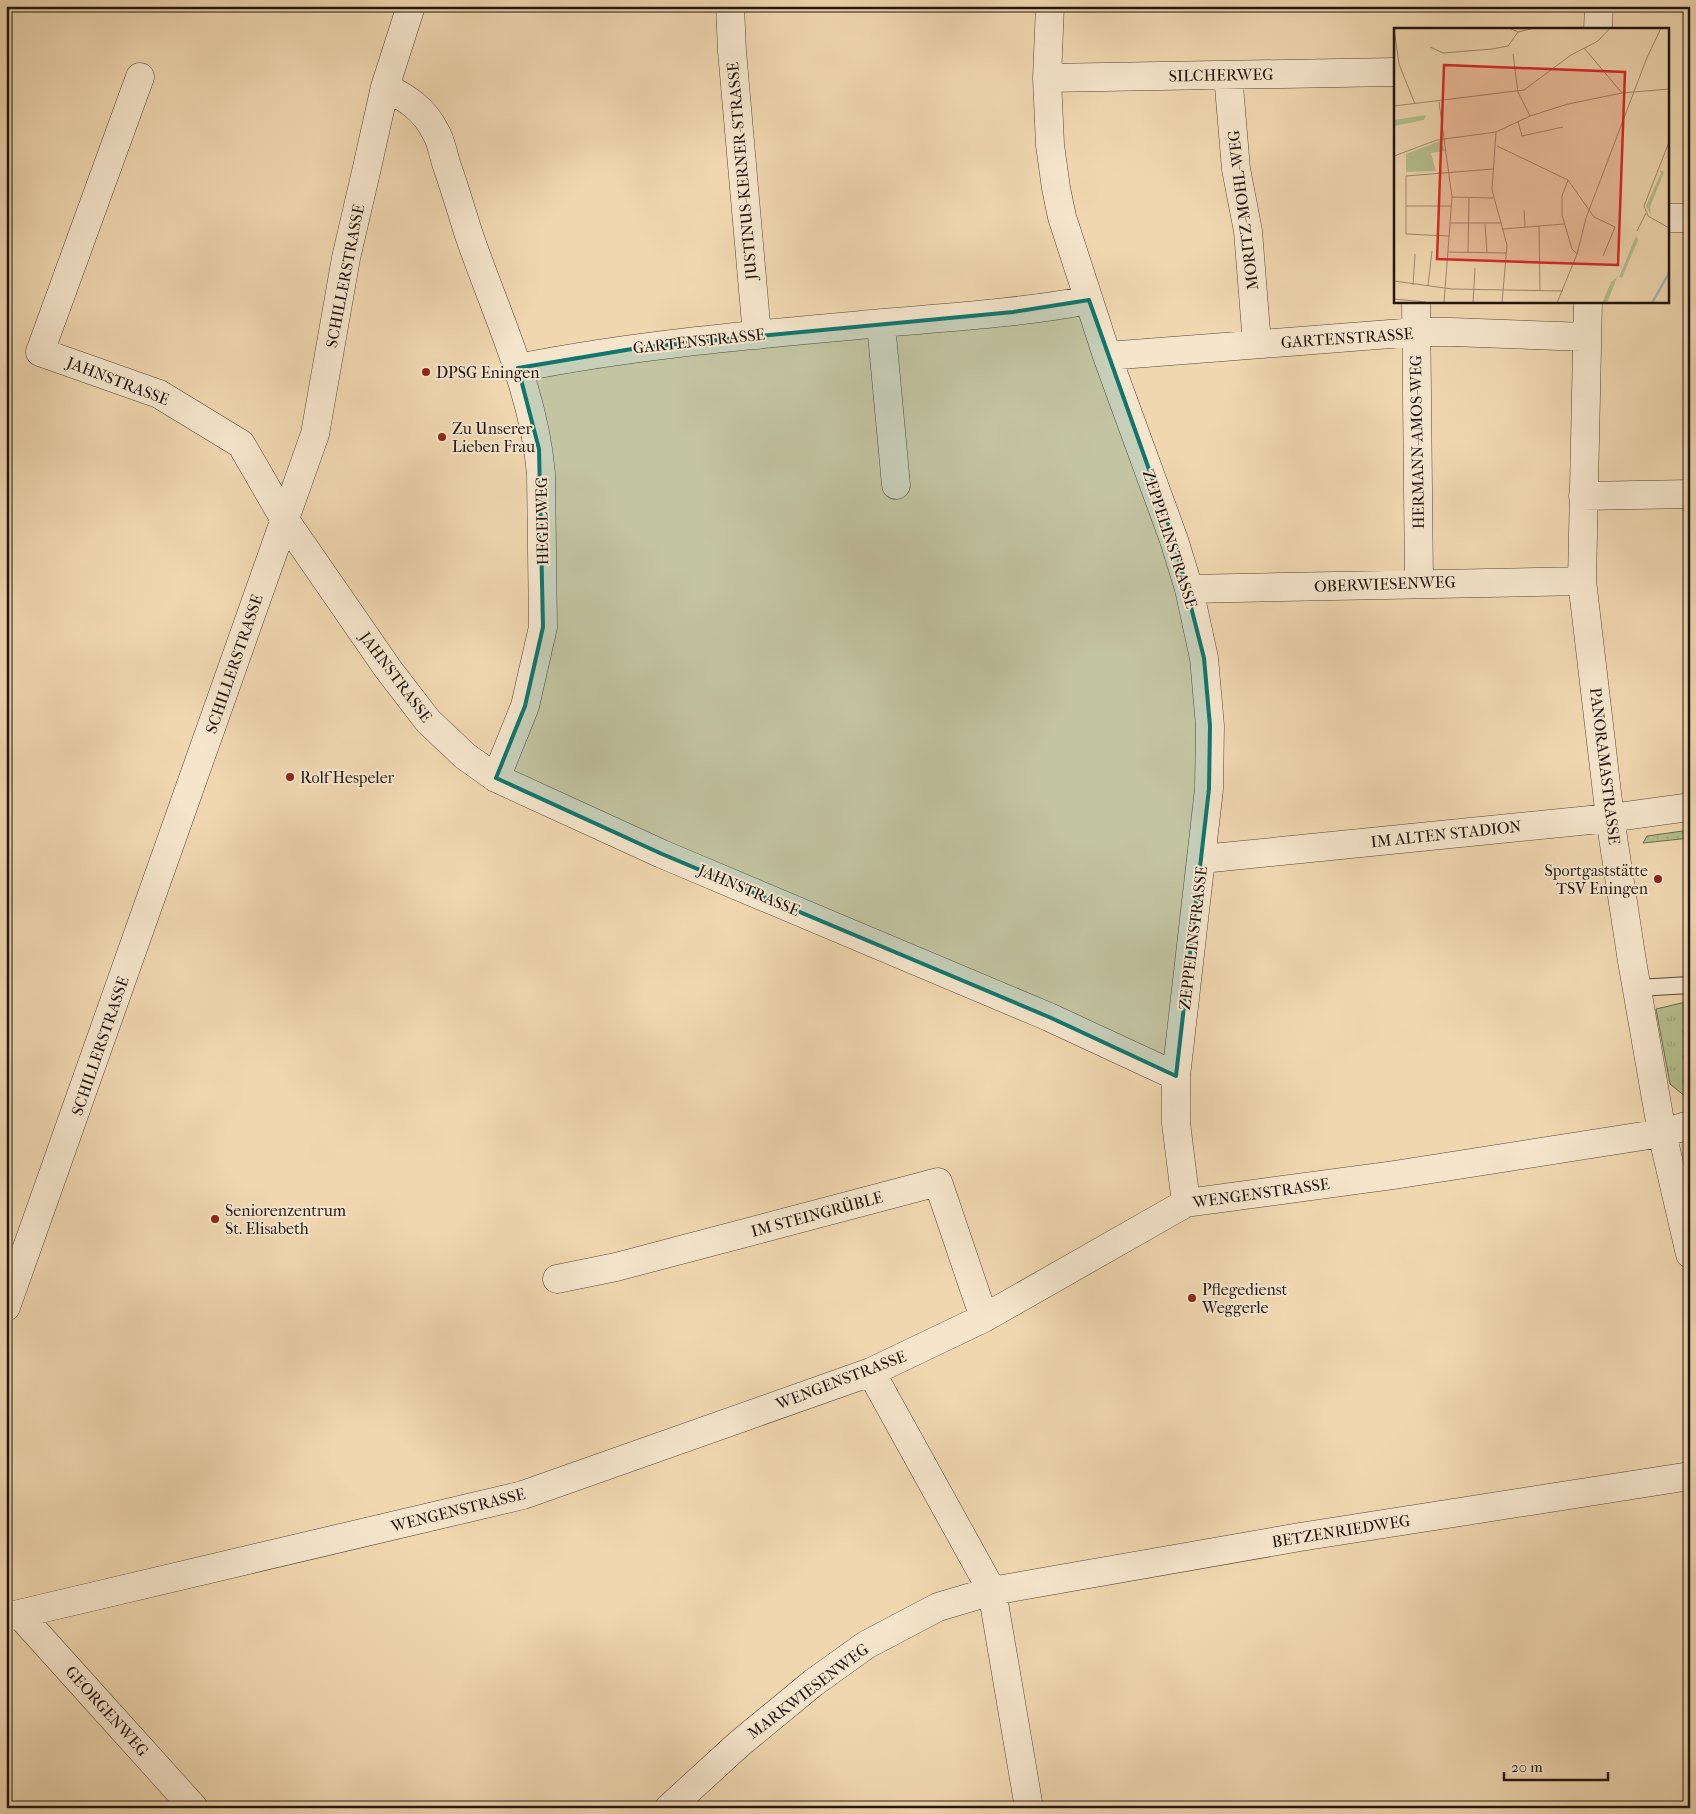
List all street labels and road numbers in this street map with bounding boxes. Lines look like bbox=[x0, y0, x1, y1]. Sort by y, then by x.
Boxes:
street label: JUSTINUS-KERNER-STRASSE bbox=[723, 61, 761, 283]
street label: SILCHERWEG bbox=[1168, 65, 1274, 85]
street label: MORITZ-MOHL-WEG bbox=[1224, 129, 1262, 291]
street label: SCHILLERSTRASSE bbox=[322, 202, 368, 349]
street label: GARTENSTRASSE bbox=[1280, 324, 1414, 352]
street label: GARTENSTRASSE bbox=[632, 325, 766, 357]
street label: JAHNSTRASSE bbox=[62, 352, 172, 409]
street label: HERMANN-AMOS-WEG bbox=[1406, 355, 1428, 529]
street label: ZEPPELINSTRASSE bbox=[1139, 467, 1201, 611]
street label: HEGELWEG bbox=[532, 477, 552, 565]
street label: OBERWIESENWEG bbox=[1314, 572, 1456, 596]
street label: SCHILLERSTRASSE bbox=[201, 592, 267, 736]
street label: JAHNSTRASSE bbox=[355, 626, 436, 726]
street label: PANORAMASTRASSE bbox=[1586, 686, 1624, 846]
street label: IM ALTEN STADION bbox=[1370, 817, 1522, 851]
street label: JAHNSTRASSE bbox=[694, 859, 803, 920]
street label: ZEPPELINSTRASSE bbox=[1175, 865, 1211, 1011]
street label: SCHILLERSTRASSE bbox=[67, 974, 133, 1118]
street label: WENGENSTRASSE bbox=[1190, 1174, 1331, 1212]
street label: IM STEINGRÜBLE bbox=[749, 1187, 885, 1241]
street label: WENGENSTRASSE bbox=[772, 1346, 909, 1414]
street label: WENGENSTRASSE bbox=[388, 1484, 527, 1536]
street label: BETZENRIEDWEG bbox=[1270, 1511, 1412, 1551]
street label: MARKWIESENWEG bbox=[744, 1639, 872, 1743]
street label: GEORGENWEG bbox=[62, 1662, 152, 1760]

